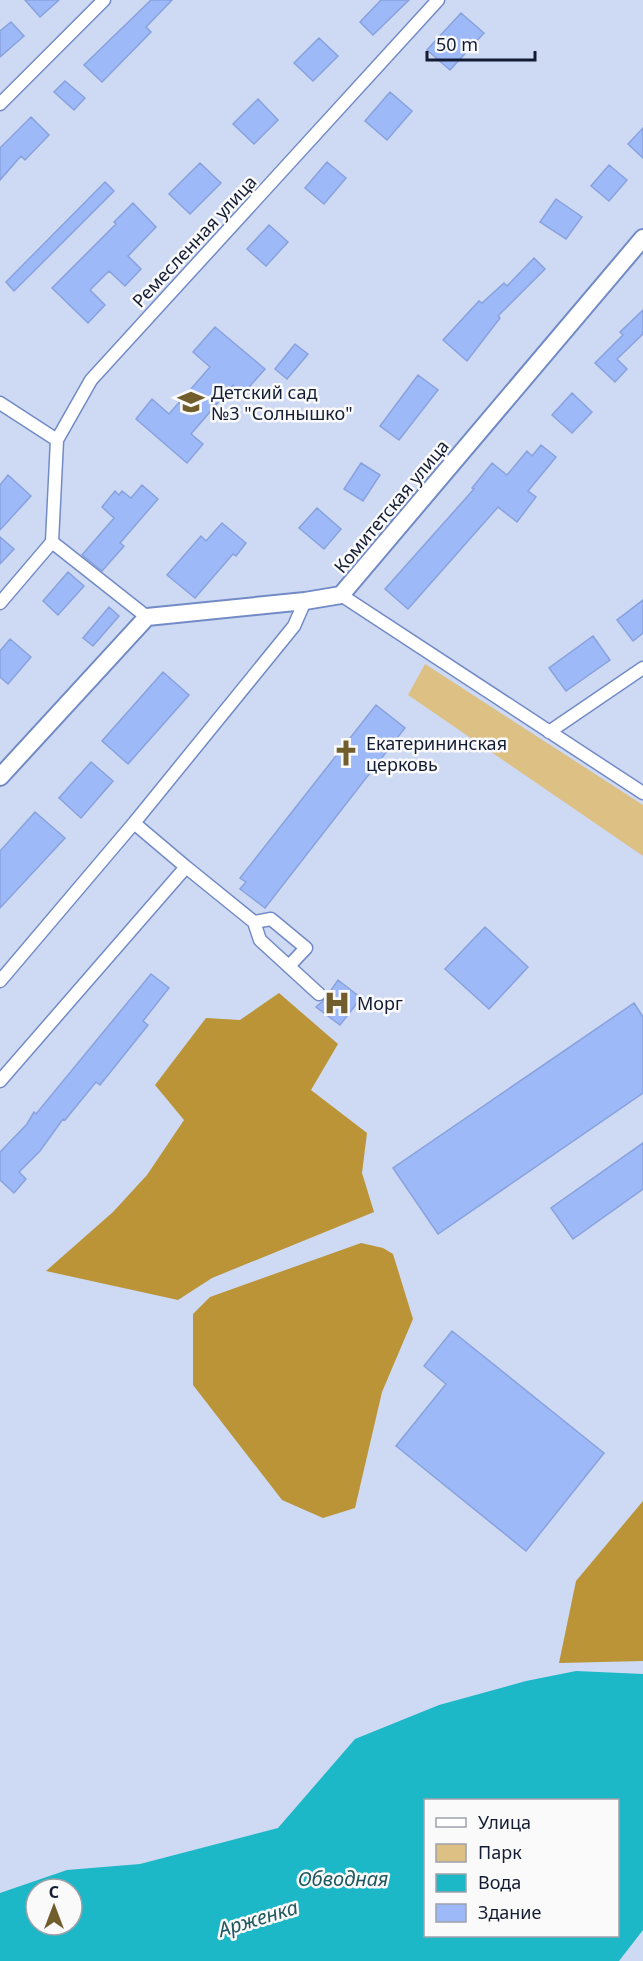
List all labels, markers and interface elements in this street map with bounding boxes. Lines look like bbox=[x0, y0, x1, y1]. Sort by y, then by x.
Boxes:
scale bar bbox=[427, 24, 535, 62]
text: 50 m bbox=[436, 32, 478, 56]
street label: Ремесленная улица bbox=[127, 170, 261, 312]
place label: Детский сад №3 "Солнышко" bbox=[211, 380, 353, 425]
school or university icon: Детский сад №3 "Солнышко" bbox=[176, 387, 206, 417]
street label: Комитетская улица bbox=[328, 434, 454, 578]
place label: Екатерининская церковь bbox=[366, 731, 507, 776]
church icon: Екатерининская церковь bbox=[331, 738, 361, 768]
hospital icon: Морг bbox=[322, 988, 352, 1018]
place label: Морг bbox=[357, 991, 403, 1015]
legend bbox=[424, 1799, 619, 1937]
text: Улица bbox=[478, 1810, 531, 1834]
text: Парк bbox=[478, 1840, 522, 1864]
water label: Обводная bbox=[298, 1865, 388, 1892]
text: Вода bbox=[478, 1870, 521, 1894]
north arrow bbox=[24, 1877, 84, 1937]
text: С bbox=[49, 1881, 59, 1903]
water label: Арженка bbox=[213, 1893, 301, 1943]
text: Здание bbox=[478, 1900, 542, 1924]

